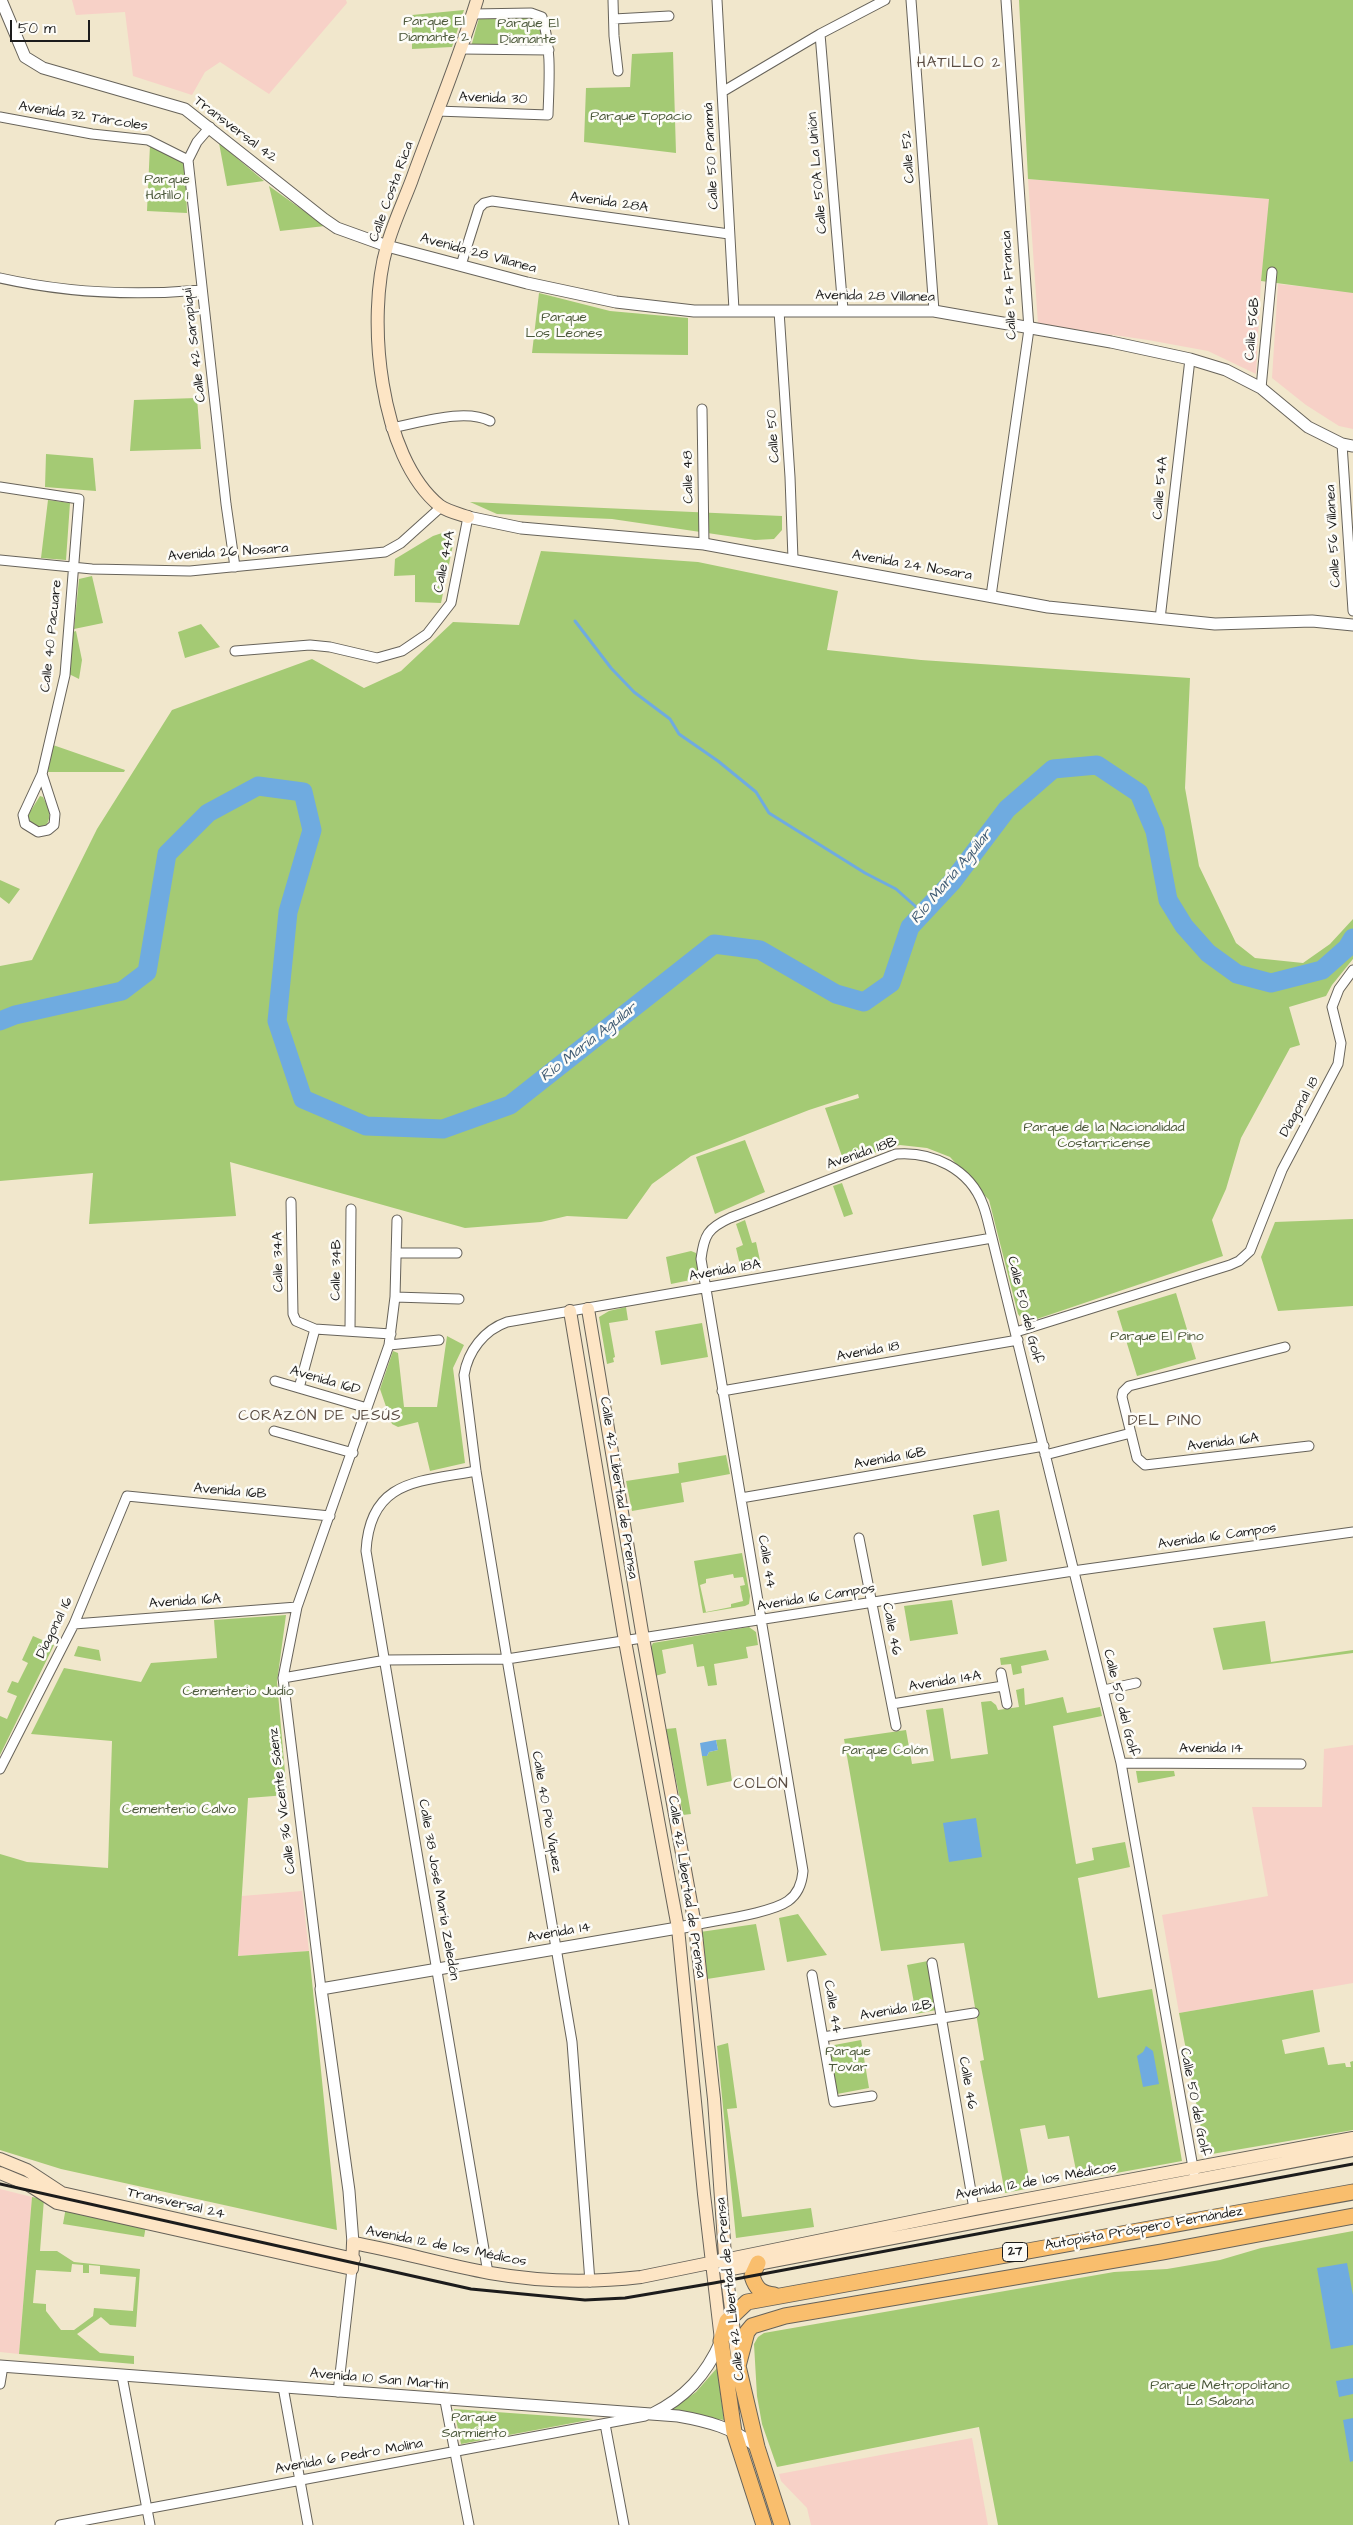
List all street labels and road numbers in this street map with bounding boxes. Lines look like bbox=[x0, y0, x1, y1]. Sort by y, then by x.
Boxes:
street label: Avenida 30 bbox=[458, 89, 528, 109]
street label: Transversal 42 bbox=[190, 93, 280, 167]
street label: Avenida 32 Tárcoles bbox=[17, 98, 149, 136]
street label: Calle 50 Panamá bbox=[701, 102, 723, 210]
street label: Calle 50A La Unión bbox=[804, 111, 832, 235]
street label: Calle 52 bbox=[899, 130, 919, 184]
street label: Calle Costa Rica bbox=[366, 139, 418, 245]
street label: Avenida 28A bbox=[569, 189, 649, 217]
street label: Avenida 28 Villanea bbox=[418, 230, 538, 278]
street label: Calle 54 Francia bbox=[999, 230, 1021, 340]
street label: Calle 42 Sarapiquí bbox=[180, 287, 210, 403]
street label: Avenida 28 Villanea bbox=[815, 288, 935, 306]
street label: Calle 56B bbox=[1242, 297, 1264, 361]
street label: Calle 50 bbox=[764, 409, 784, 463]
street label: Calle 48 bbox=[680, 450, 698, 504]
street label: Calle 54A bbox=[1150, 456, 1172, 520]
street label: Calle 56 Villanea bbox=[1323, 484, 1345, 588]
street label: Calle 44A bbox=[431, 530, 459, 594]
street label: Avenida 26 Nosara bbox=[167, 540, 289, 566]
street label: Avenida 24 Nosara bbox=[851, 547, 973, 585]
street label: Calle 40 Pacuare bbox=[38, 579, 66, 693]
street label: Diagonal 18 bbox=[1277, 1074, 1323, 1140]
street label: Avenida 18B bbox=[824, 1134, 900, 1174]
street label: Calle 34A bbox=[270, 1232, 288, 1292]
street label: Calle 34B bbox=[328, 1239, 346, 1301]
street label: Calle 50 del Golf bbox=[1003, 1255, 1045, 1365]
street label: Avenida 18A bbox=[688, 1256, 762, 1286]
street label: Avenida 18 bbox=[835, 1338, 901, 1366]
street label: Avenida 16D bbox=[288, 1363, 362, 1399]
street label: Calle 42 Libertad de Prensa bbox=[595, 1396, 641, 1580]
street label: Avenida 16A bbox=[1186, 1430, 1260, 1456]
street label: Avenida 16B bbox=[852, 1444, 928, 1474]
street label: Avenida 16B bbox=[193, 1480, 267, 1504]
street label: Avenida 16 Campos bbox=[1157, 1520, 1277, 1554]
street label: Calle 44 bbox=[753, 1534, 779, 1590]
street label: Avenida 16 Campos bbox=[756, 1580, 876, 1616]
street label: Avenida 16A bbox=[148, 1591, 222, 1613]
street label: Diagonal 16 bbox=[33, 1595, 77, 1661]
street label: Calle 46 bbox=[878, 1601, 904, 1657]
street label: Calle 50 del Golf bbox=[1099, 1648, 1141, 1758]
street label: Avenida 14A bbox=[908, 1668, 982, 1696]
street label: Calle 36 Vicente Sáenz bbox=[266, 1727, 300, 1875]
street label: Avenida 14 bbox=[1179, 1741, 1243, 1757]
street label: Calle 40 Pío Víquez bbox=[527, 1750, 565, 1874]
street label: Calle 42 Libertad de Prensa bbox=[663, 1795, 709, 1979]
street label: Calle 38 José María Zeledón bbox=[414, 1798, 462, 1982]
street label: Avenida 14 bbox=[526, 1919, 592, 1947]
street label: Calle 44 bbox=[819, 1979, 845, 2035]
street label: Avenida 12B bbox=[859, 1997, 933, 2025]
street label: Calle 50 del Golf bbox=[1175, 2047, 1213, 2157]
street label: Calle 46 bbox=[954, 2055, 980, 2111]
street label: Avenida 12 de los Médicos bbox=[954, 2160, 1118, 2204]
street label: Transversal 24 bbox=[126, 2185, 226, 2223]
street label: Calle 42 Libertad de Prensa bbox=[713, 2197, 749, 2381]
street label: Autopista Próspero Fernández bbox=[1044, 2203, 1244, 2255]
street label: Avenida 12 de los Médicos bbox=[364, 2223, 528, 2271]
road number: 27 bbox=[1002, 2242, 1028, 2262]
street label: Avenida 10 San Martín bbox=[309, 2366, 449, 2394]
street label: Avenida 6 Pedro Molina bbox=[274, 2436, 424, 2478]

